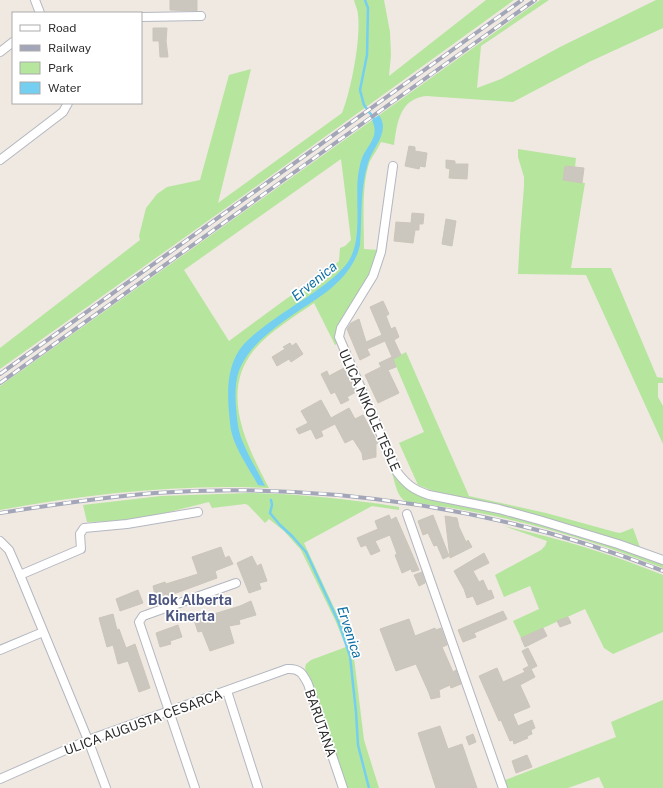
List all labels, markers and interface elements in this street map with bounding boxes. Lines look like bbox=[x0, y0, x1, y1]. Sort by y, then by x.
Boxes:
legend bbox=[12, 12, 142, 104]
text: Road bbox=[48, 21, 76, 35]
text: Railway bbox=[48, 41, 92, 55]
text: Park bbox=[48, 61, 74, 75]
text: Water bbox=[48, 81, 82, 95]
water label: Ervenica bbox=[288, 258, 340, 304]
street label: ULICA NIKOLE TESLE bbox=[336, 347, 403, 474]
district label: Blok Alberta Kinerta bbox=[148, 592, 232, 624]
water label: Ervenica bbox=[334, 604, 366, 660]
street label: ULICA AUGUSTA CESARCA bbox=[62, 687, 224, 758]
street label: BARUTANA bbox=[302, 687, 339, 759]

